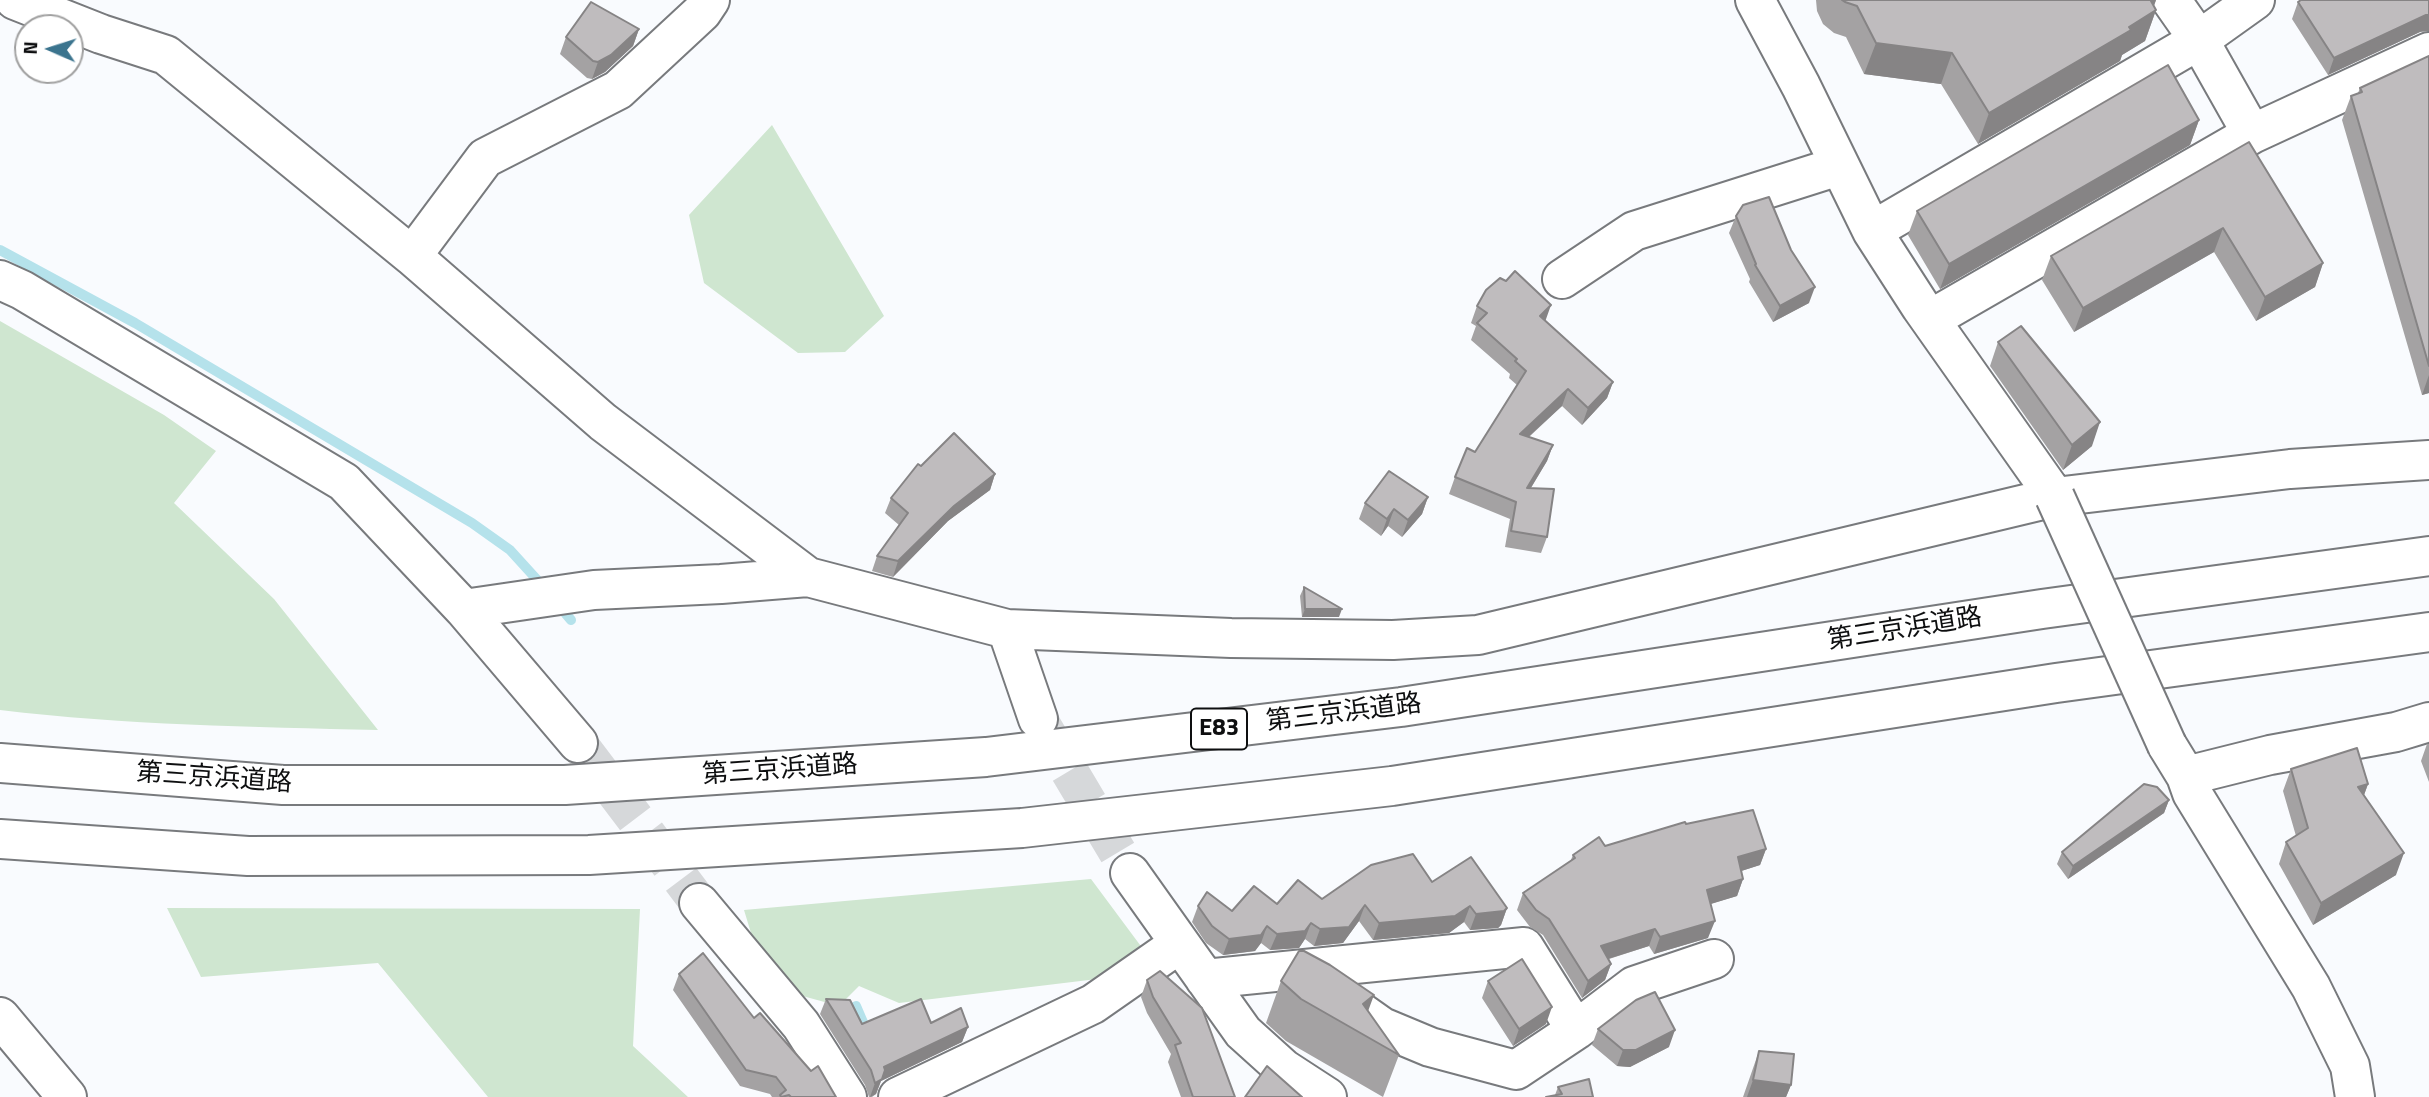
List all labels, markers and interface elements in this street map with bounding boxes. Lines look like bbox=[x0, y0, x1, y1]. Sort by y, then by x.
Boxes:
north arrow bbox=[14, 14, 84, 84]
text: N bbox=[15, 41, 44, 55]
street label: 第三京浜道路 bbox=[1826, 602, 1984, 658]
street label: 第三京浜道路 bbox=[1265, 689, 1423, 739]
road number: E83 bbox=[1191, 708, 1247, 750]
street label: 第三京浜道路 bbox=[701, 750, 859, 792]
street label: 第三京浜道路 bbox=[135, 758, 293, 800]

